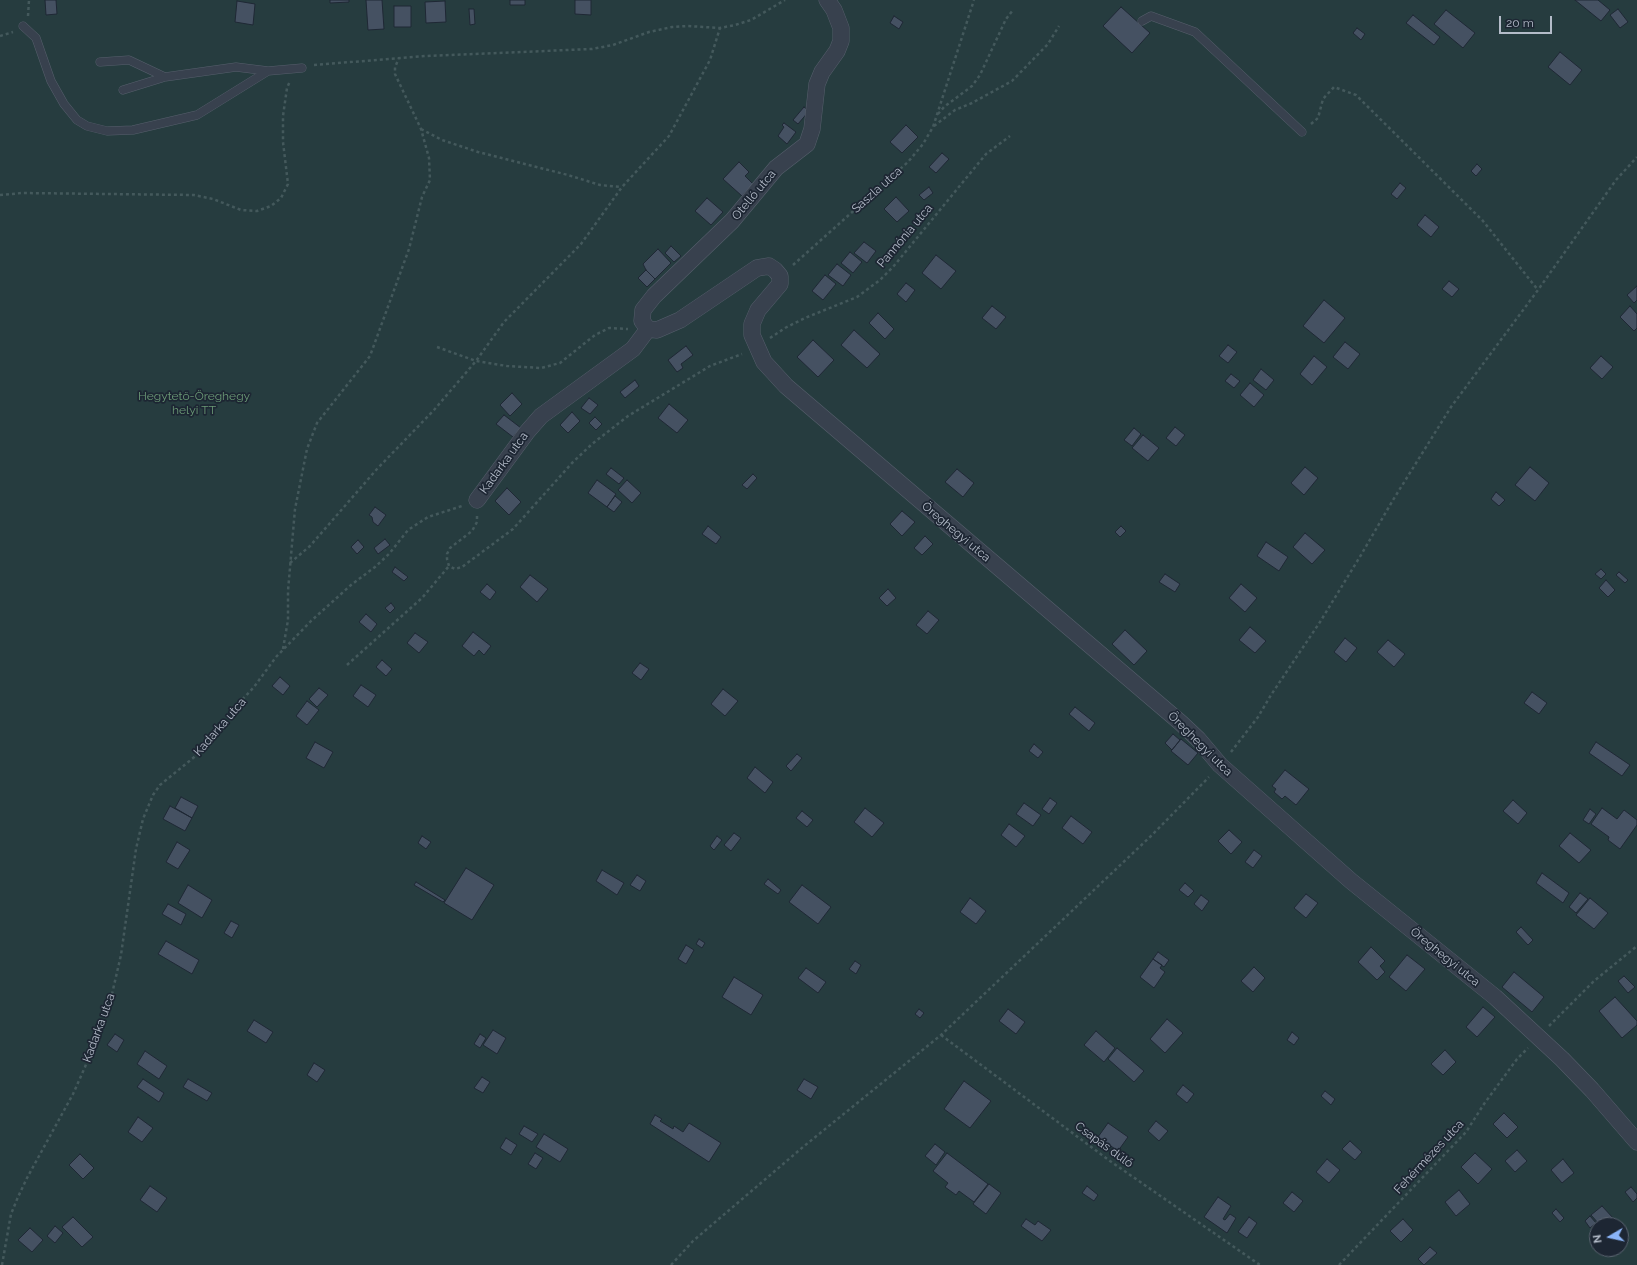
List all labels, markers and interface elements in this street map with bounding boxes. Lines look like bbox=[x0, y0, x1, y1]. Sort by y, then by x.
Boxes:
scale bar bbox=[1501, 8, 1554, 34]
text: 20 m bbox=[1506, 16, 1534, 30]
street label: Saszla utca bbox=[849, 164, 905, 216]
street label: Otelló utca bbox=[729, 167, 779, 223]
street label: Pannónia utca bbox=[874, 201, 936, 271]
park label: Hegytető-Öreghegy helyi TT bbox=[138, 389, 250, 417]
street label: Kadarka utca bbox=[477, 429, 531, 497]
street label: Öreghegyi utca bbox=[919, 499, 993, 565]
street label: Kadarka utca bbox=[191, 695, 249, 759]
street label: Öreghegyi utca bbox=[1165, 709, 1235, 779]
street label: Öreghegyi utca bbox=[1407, 925, 1483, 989]
street label: Kadarka utca bbox=[80, 991, 118, 1065]
street label: Fehérmézes utca bbox=[1391, 1117, 1467, 1197]
street label: Csapás dűlő bbox=[1072, 1119, 1136, 1171]
north arrow bbox=[1589, 1217, 1629, 1257]
text: N bbox=[1591, 1234, 1605, 1244]

